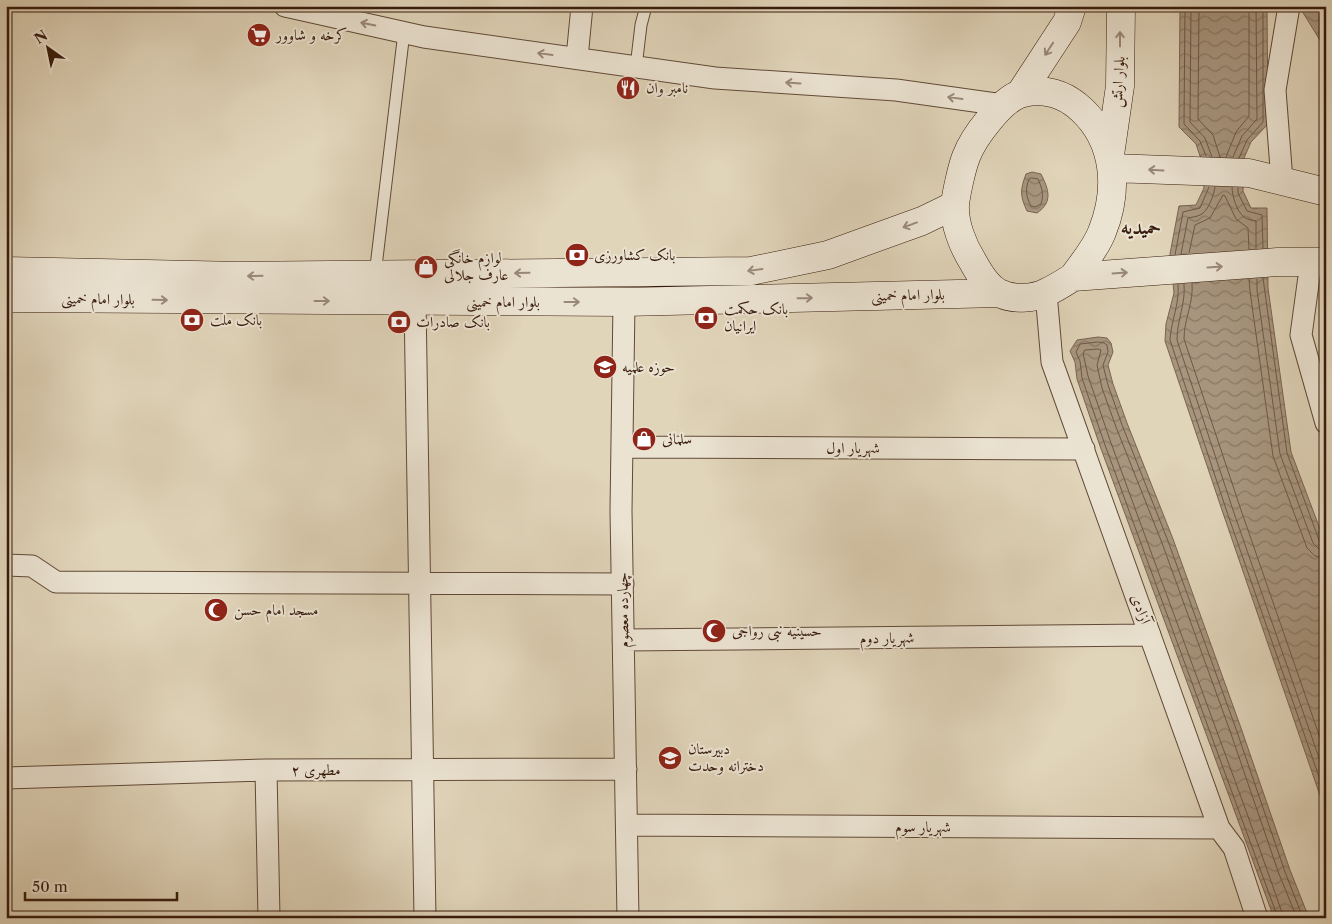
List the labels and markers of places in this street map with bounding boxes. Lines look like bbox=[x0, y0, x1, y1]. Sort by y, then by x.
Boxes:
supermarket icon: کرخه و شاوور bbox=[246, 22, 272, 48]
place label: کرخه و شاوور bbox=[274, 25, 347, 44]
restaurant icon: نامبر وان bbox=[615, 75, 641, 101]
place label: نامبر وان bbox=[646, 78, 688, 97]
bank icon: بانک کشاورزی bbox=[564, 242, 590, 268]
place label: بانک کشاورزی bbox=[594, 245, 676, 264]
place label: لوازم خانگی عارف جلالی bbox=[444, 248, 508, 284]
shop icon: لوازم خانگی عارف جلالی bbox=[413, 254, 439, 280]
place label: بانک حکمت ایرانیان bbox=[724, 299, 788, 335]
bank icon: بانک حکمت ایرانیان bbox=[693, 305, 719, 331]
bank icon: بانک ملت bbox=[179, 307, 205, 333]
bank icon: بانک صادرات bbox=[386, 309, 412, 335]
place label: بانک ملت bbox=[210, 310, 262, 329]
place label: بانک صادرات bbox=[416, 312, 490, 331]
school or university icon: حوزه علمیه bbox=[592, 354, 618, 380]
place label: حوزه علمیه bbox=[622, 357, 675, 376]
shop icon: سلمانی bbox=[631, 426, 657, 452]
place label: سلمانی bbox=[662, 429, 692, 448]
mosque icon: مسجد امام حسن bbox=[203, 597, 229, 623]
place label: مسجد امام حسن bbox=[234, 600, 318, 623]
mosque icon: حسینیه نبی رواجی bbox=[701, 618, 727, 644]
place label: حسینیه نبی رواجی bbox=[732, 621, 822, 642]
place label: دبیرستان دخترانه وحدت bbox=[688, 739, 764, 775]
school or university icon: دبیرستان دخترانه وحدت bbox=[657, 745, 683, 771]

